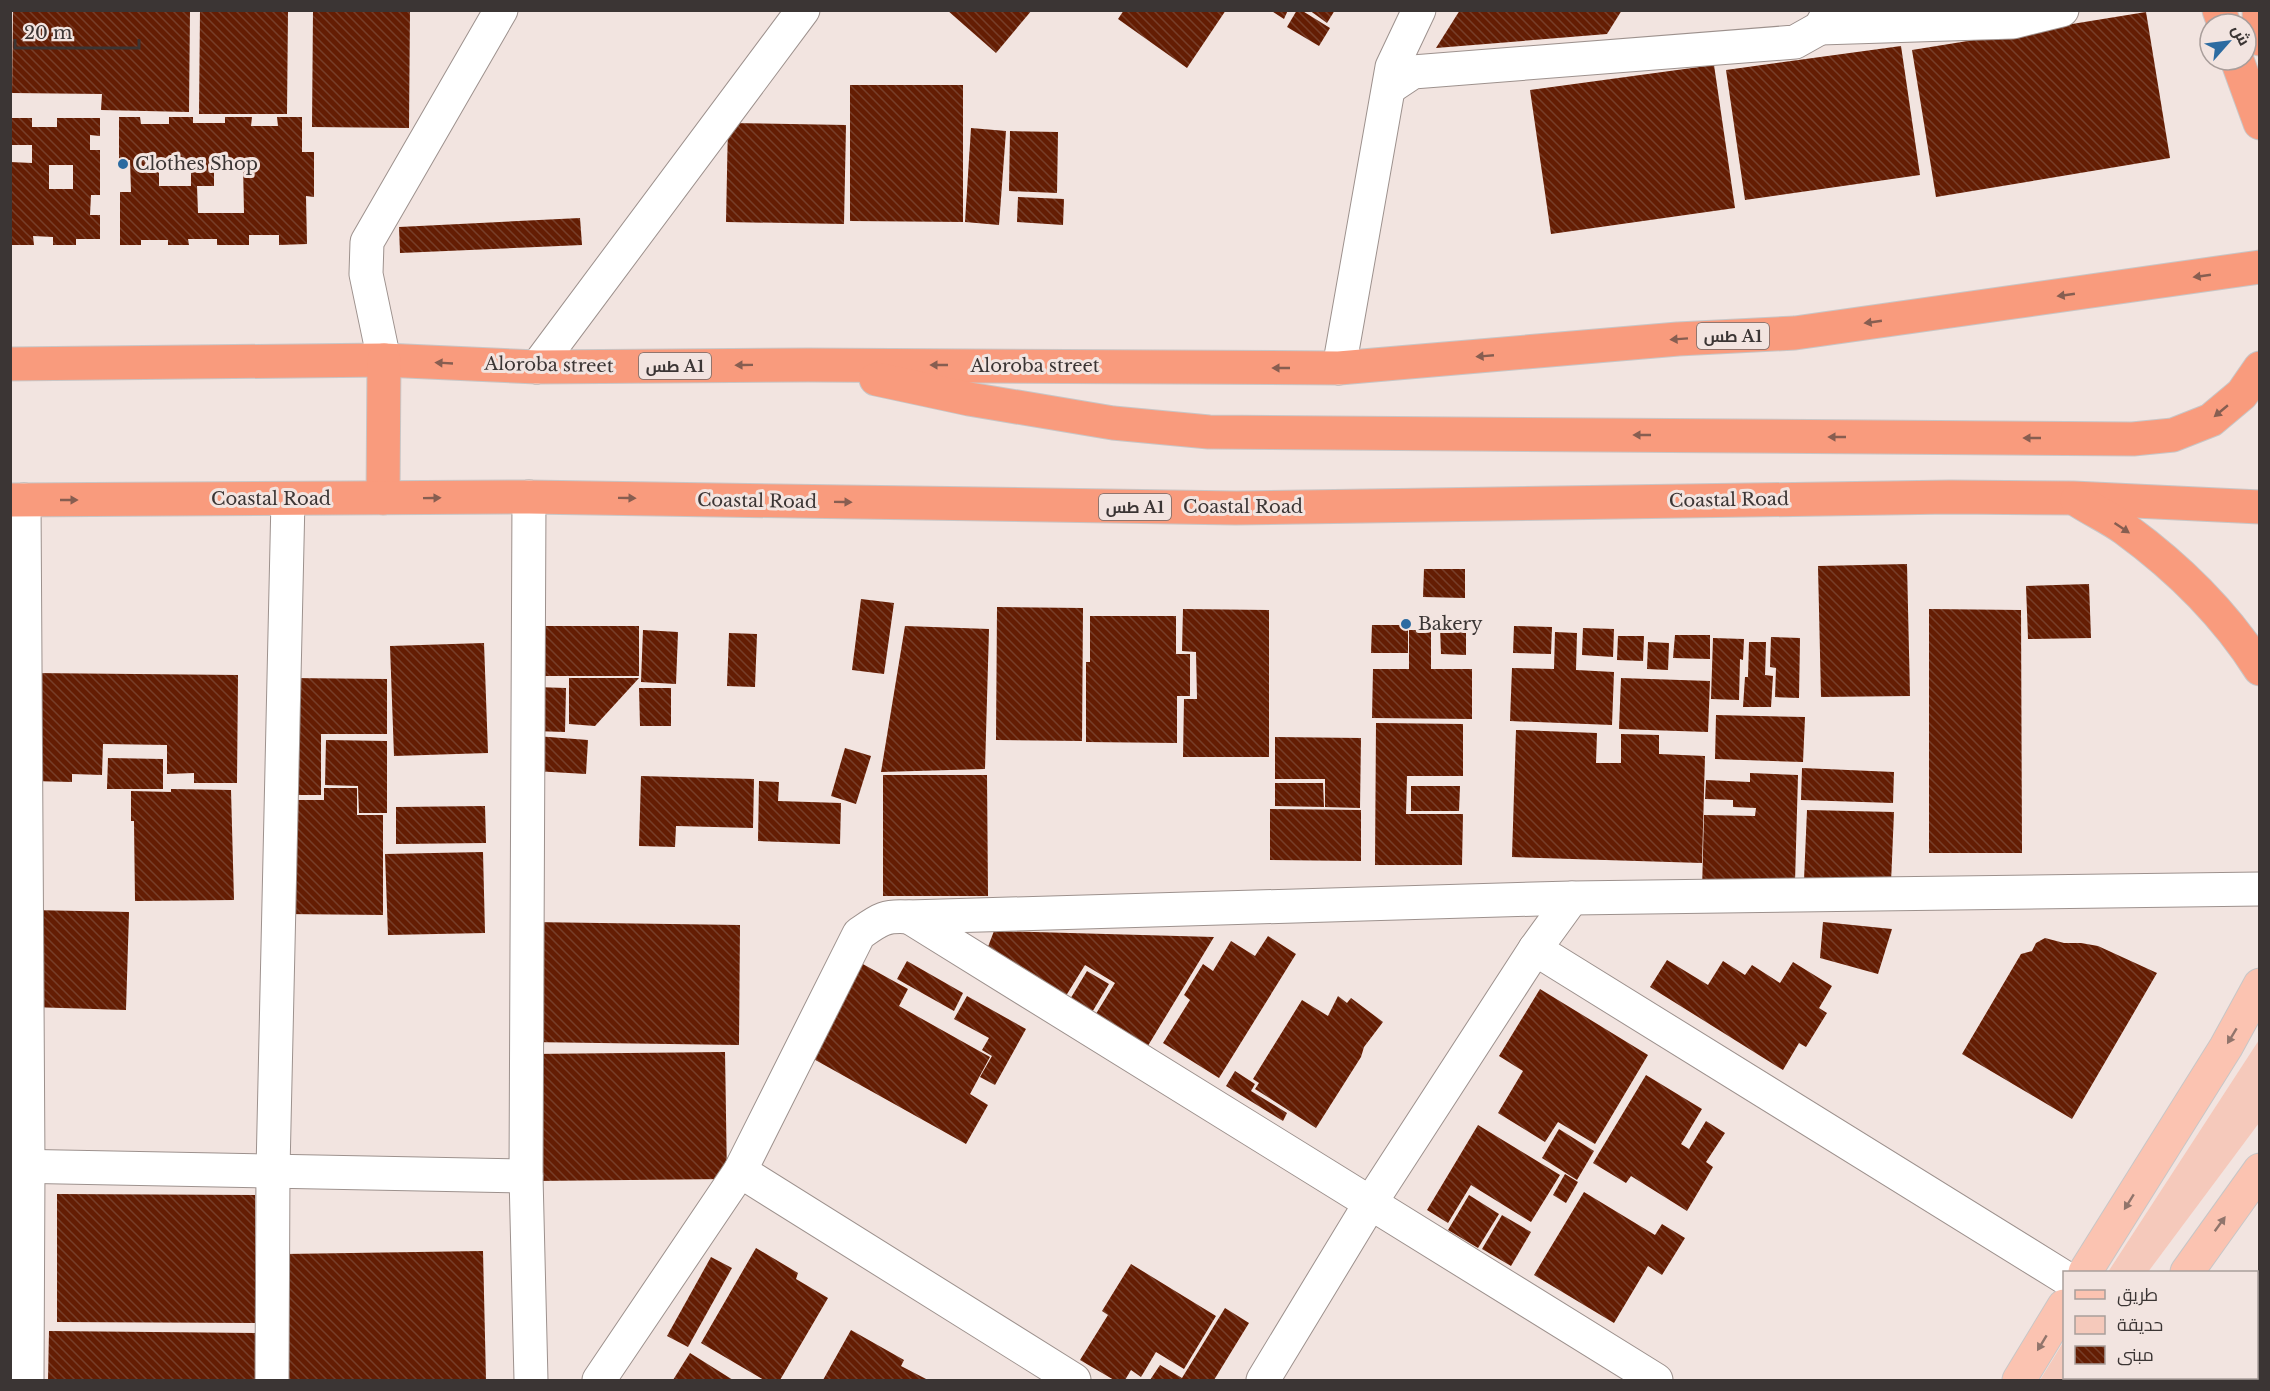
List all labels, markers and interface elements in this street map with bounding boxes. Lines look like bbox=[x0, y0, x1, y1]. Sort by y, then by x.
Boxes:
scale bar bbox=[15, 12, 140, 50]
north arrow bbox=[2198, 12, 2258, 72]
text: ش bbox=[2228, 21, 2255, 49]
text: 20 m bbox=[24, 22, 72, 44]
place label: Clothes Shop bbox=[135, 153, 258, 175]
marker: Clothes Shop bbox=[116, 157, 130, 171]
one-way arrow bbox=[2192, 271, 2211, 280]
one-way arrow bbox=[2057, 290, 2076, 300]
one-way arrow bbox=[1864, 318, 1883, 327]
road number: طس A1 bbox=[1697, 323, 1769, 349]
one-way arrow bbox=[1670, 335, 1689, 344]
one-way arrow bbox=[1475, 351, 1494, 361]
street label: Aloroba street bbox=[483, 353, 614, 377]
road number: طس A1 bbox=[639, 353, 711, 379]
street label: Aloroba street bbox=[969, 355, 1100, 377]
one-way arrow bbox=[434, 359, 453, 368]
one-way arrow bbox=[734, 360, 753, 370]
one-way arrow bbox=[929, 361, 948, 370]
one-way arrow bbox=[1271, 363, 1290, 373]
one-way arrow bbox=[2213, 405, 2229, 418]
one-way arrow bbox=[1633, 430, 1652, 440]
one-way arrow bbox=[1828, 432, 1847, 442]
one-way arrow bbox=[2023, 433, 2042, 443]
street label: Coastal Road bbox=[211, 488, 331, 510]
street label: Coastal Road bbox=[1669, 488, 1789, 512]
street label: Coastal Road bbox=[697, 489, 817, 513]
one-way arrow bbox=[422, 493, 441, 503]
one-way arrow bbox=[617, 494, 636, 503]
road number: طس A1 bbox=[1099, 494, 1171, 520]
one-way arrow bbox=[59, 495, 78, 505]
street label: Coastal Road bbox=[1183, 496, 1303, 518]
one-way arrow bbox=[833, 497, 852, 507]
one-way arrow bbox=[2114, 522, 2130, 534]
place label: Bakery bbox=[1418, 613, 1483, 635]
marker: Bakery bbox=[1399, 617, 1413, 631]
one-way arrow bbox=[2227, 1028, 2237, 1045]
one-way arrow bbox=[2124, 1194, 2135, 1210]
one-way arrow bbox=[2214, 1216, 2226, 1232]
legend bbox=[2063, 1271, 2258, 1379]
text: طريق bbox=[2117, 1284, 2158, 1307]
text: حديقة bbox=[2117, 1314, 2163, 1336]
one-way arrow bbox=[2036, 1335, 2047, 1351]
text: مبنى bbox=[2117, 1344, 2154, 1366]

